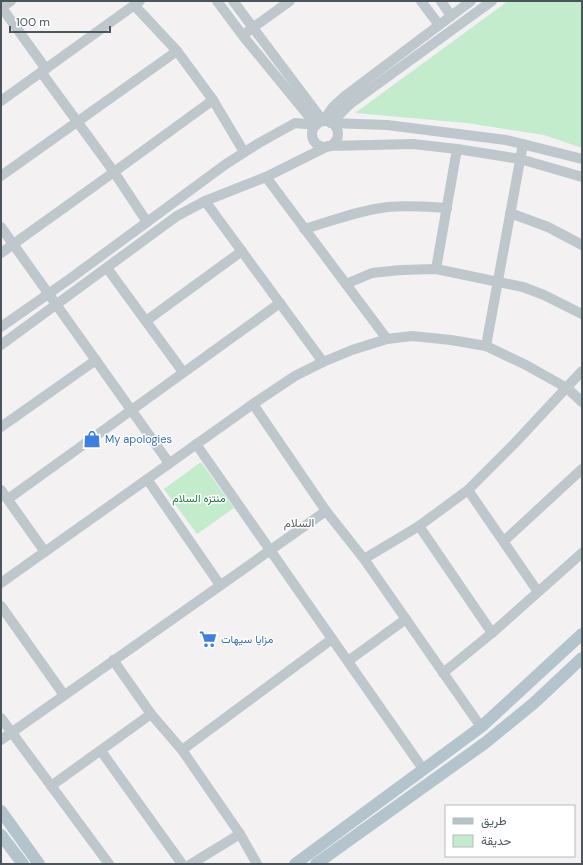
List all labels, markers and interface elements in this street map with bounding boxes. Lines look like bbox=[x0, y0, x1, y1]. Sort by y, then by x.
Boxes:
scale bar bbox=[10, 8, 110, 34]
text: 100 m bbox=[16, 14, 50, 30]
shop icon: My apologies bbox=[82, 429, 102, 449]
place label: My apologies bbox=[105, 432, 172, 446]
park label: منتزه السلام bbox=[172, 491, 226, 506]
district label: السلام bbox=[284, 515, 314, 531]
supermarket icon: مزايا سيهات bbox=[198, 629, 218, 649]
place label: مزايا سيهات bbox=[221, 632, 274, 646]
legend bbox=[445, 805, 575, 857]
text: طريق bbox=[481, 813, 507, 829]
text: حديقة bbox=[481, 833, 511, 849]

